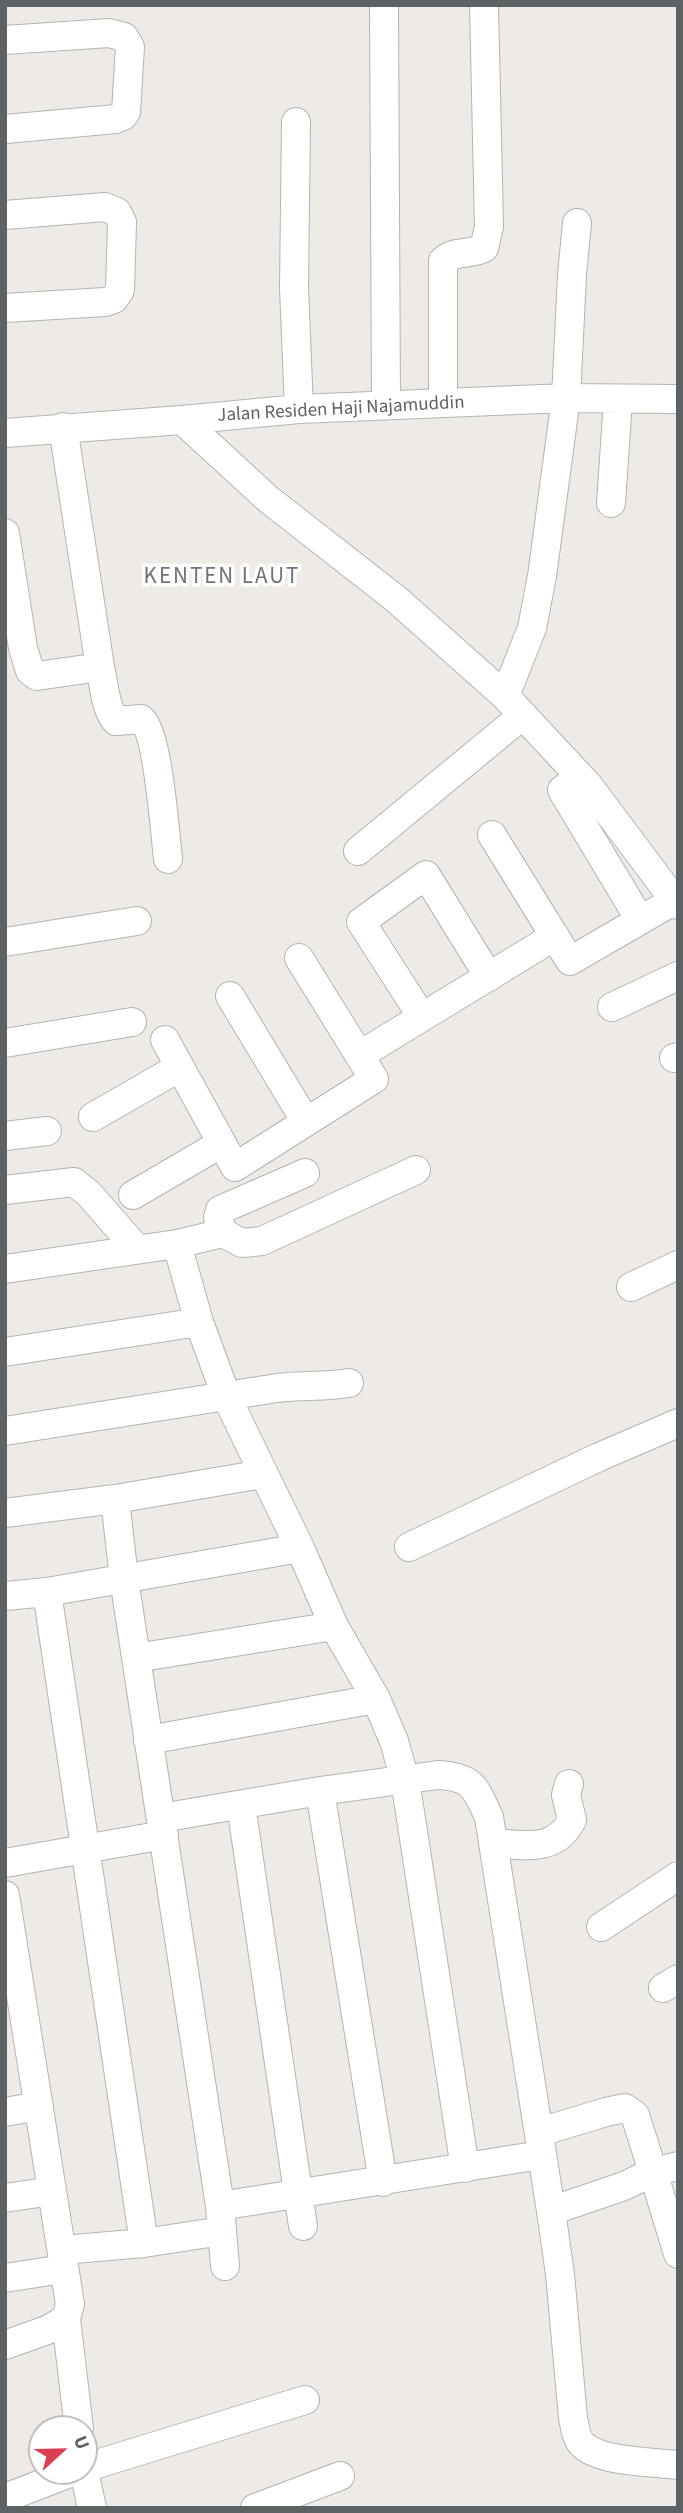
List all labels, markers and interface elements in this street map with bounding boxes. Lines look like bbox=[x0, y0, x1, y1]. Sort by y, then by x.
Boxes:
street label: Jalan Residen Haji Najamuddin bbox=[217, 392, 465, 428]
district label: KENTEN LAUT bbox=[145, 564, 299, 592]
north arrow bbox=[28, 2415, 98, 2485]
text: U bbox=[66, 2432, 96, 2454]

